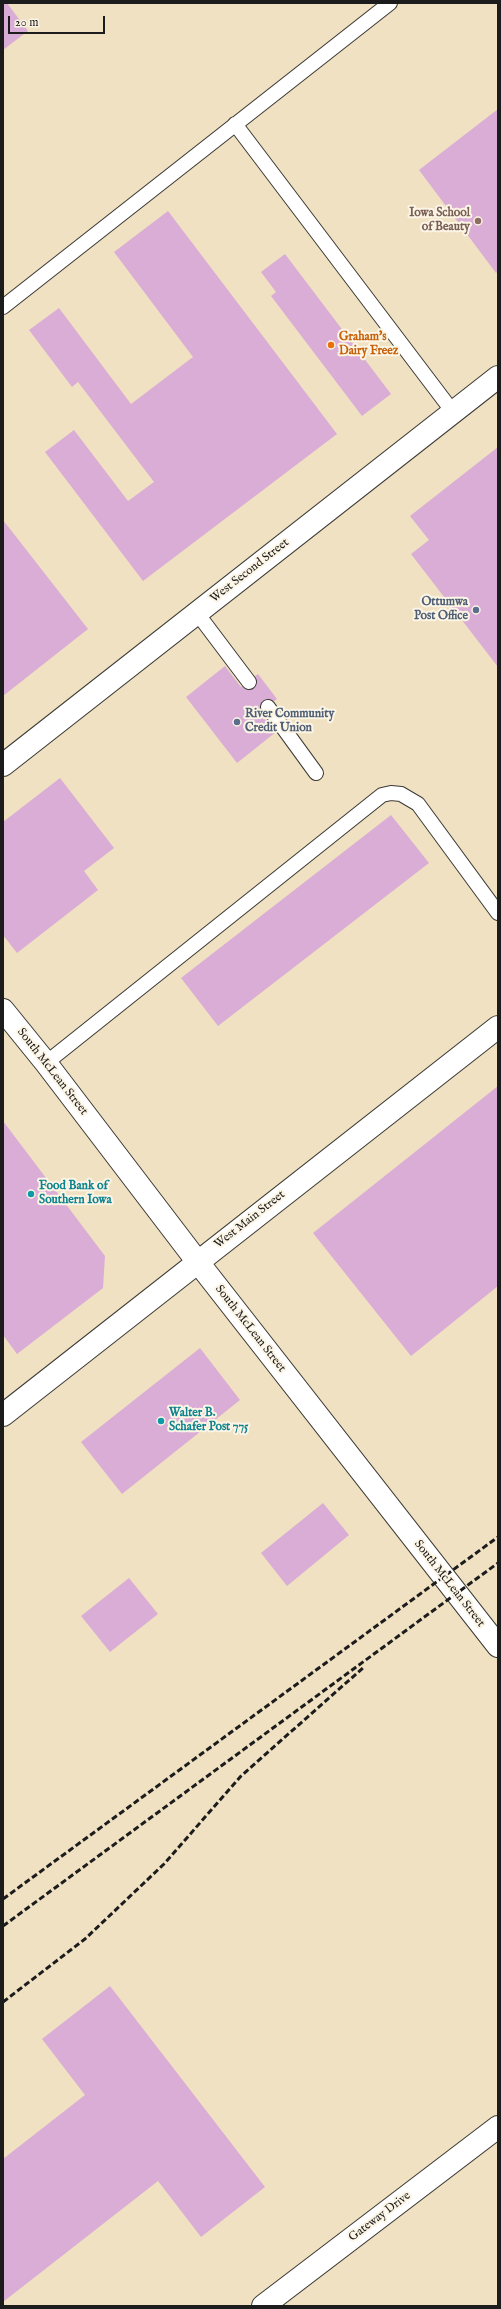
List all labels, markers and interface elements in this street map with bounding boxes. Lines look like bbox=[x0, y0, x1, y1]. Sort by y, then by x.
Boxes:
scale bar bbox=[10, 8, 107, 34]
text: 20 m bbox=[15, 15, 38, 30]
place label: Iowa School of Beauty bbox=[409, 207, 470, 235]
marker: Iowa School of Beauty bbox=[473, 216, 483, 226]
place label: Graham's Dairy Freez bbox=[339, 331, 398, 359]
marker: Graham's Dairy Freez bbox=[326, 340, 336, 350]
street label: West Second Street bbox=[208, 536, 292, 606]
place label: Ottumwa Post Office bbox=[414, 596, 468, 624]
marker: Ottumwa Post Office bbox=[471, 605, 481, 615]
place label: River Community Credit Union bbox=[245, 708, 334, 736]
marker: River Community Credit Union bbox=[232, 717, 242, 727]
street label: South McLean Street bbox=[14, 1026, 90, 1118]
place label: Food Bank of Southern Iowa bbox=[39, 1180, 112, 1208]
street label: West Main Street bbox=[212, 1188, 288, 1252]
marker: Food Bank of Southern Iowa bbox=[26, 1189, 36, 1199]
street label: South McLean Street bbox=[212, 1283, 288, 1375]
place label: Walter B. Schafer Post 775 bbox=[169, 1407, 248, 1435]
marker: Walter B. Schafer Post 775 bbox=[156, 1416, 166, 1426]
street label: South McLean Street bbox=[411, 1538, 487, 1630]
street label: Gateway Drive bbox=[346, 2189, 414, 2245]

